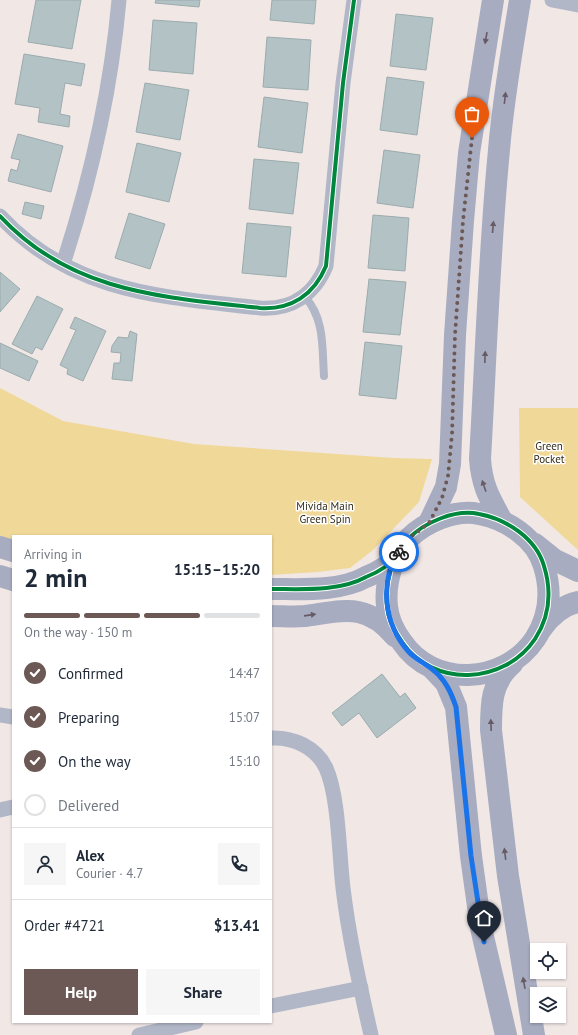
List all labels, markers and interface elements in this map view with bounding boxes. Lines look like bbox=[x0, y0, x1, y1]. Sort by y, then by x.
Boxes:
one-way arrow bbox=[483, 32, 489, 45]
one-way arrow bbox=[502, 91, 508, 104]
pin bbox=[455, 97, 489, 138]
icon: bag bbox=[461, 103, 483, 125]
one-way arrow bbox=[490, 221, 497, 233]
one-way arrow bbox=[482, 351, 489, 363]
park label: Green Pocket bbox=[533, 439, 565, 466]
one-way arrow bbox=[481, 480, 487, 492]
park label: Mivida Main Green Spin bbox=[296, 499, 354, 526]
courier bbox=[379, 532, 419, 572]
icon: bike bbox=[388, 541, 410, 563]
text: Arriving in bbox=[24, 546, 82, 563]
text: 15:15–15:20 bbox=[174, 560, 260, 579]
text: 2 min bbox=[24, 561, 87, 594]
one-way arrow bbox=[304, 612, 316, 618]
text: On the way · 150 m bbox=[24, 624, 132, 641]
icon: check bbox=[24, 662, 46, 684]
text: Confirmed bbox=[58, 664, 123, 683]
text: 14:47 bbox=[229, 665, 260, 682]
icon: check bbox=[24, 706, 46, 728]
text: Preparing bbox=[58, 708, 120, 727]
text: 15:07 bbox=[229, 709, 260, 726]
one-way arrow bbox=[488, 719, 495, 731]
icon: check bbox=[24, 750, 46, 772]
text: On the way bbox=[58, 752, 131, 771]
text: 15:10 bbox=[229, 753, 260, 770]
text: Delivered bbox=[58, 796, 119, 815]
button: person bbox=[24, 843, 66, 885]
button: phone bbox=[218, 843, 260, 885]
text: Alex bbox=[76, 846, 105, 865]
one-way arrow bbox=[502, 848, 508, 860]
text: Courier · 4.7 bbox=[76, 865, 143, 882]
pin bbox=[467, 901, 501, 942]
icon: home bbox=[473, 907, 495, 929]
text: Order #4721 bbox=[24, 916, 105, 935]
text: $13.41 bbox=[214, 916, 260, 935]
map controls bbox=[530, 943, 566, 1023]
button: locate bbox=[530, 943, 566, 979]
button: Help bbox=[24, 969, 138, 1015]
button: Share bbox=[146, 969, 260, 1015]
one-way arrow bbox=[521, 977, 527, 989]
button: layers bbox=[530, 987, 566, 1023]

